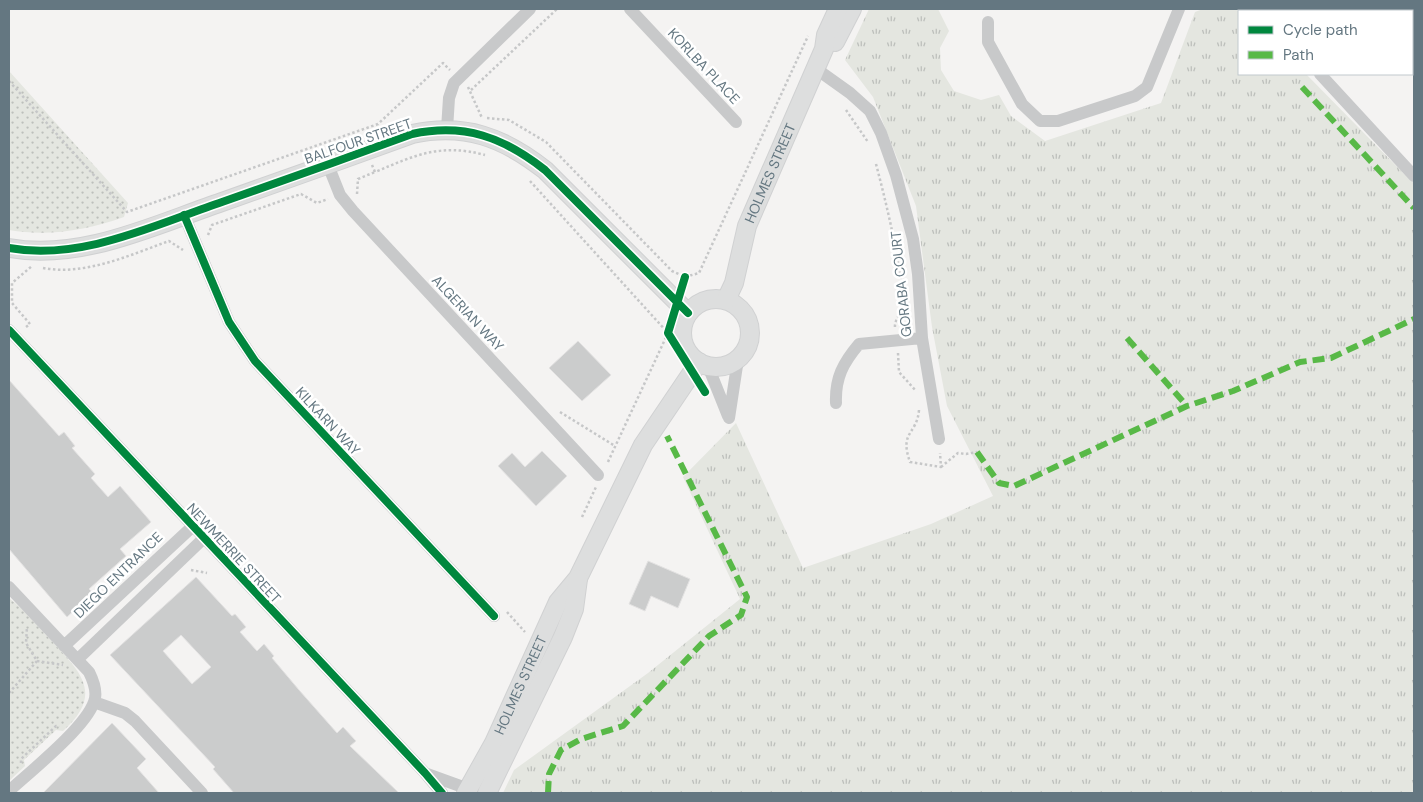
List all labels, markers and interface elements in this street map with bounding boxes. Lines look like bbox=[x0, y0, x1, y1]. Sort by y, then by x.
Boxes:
legend bbox=[1238, 10, 1413, 75]
text: Cycle path bbox=[1283, 20, 1358, 40]
street label: KORLBA PLACE bbox=[664, 24, 744, 108]
text: Path bbox=[1283, 45, 1314, 65]
street label: BALFOUR STREET bbox=[302, 114, 414, 168]
street label: HOLMES STREET bbox=[740, 120, 800, 226]
street label: GORABA COURT bbox=[886, 230, 916, 338]
street label: ALGERIAN WAY bbox=[428, 271, 508, 355]
street label: KILKARN WAY bbox=[292, 383, 364, 459]
street label: NEWMERRIE STREET bbox=[183, 499, 285, 607]
street label: DIEGO ENTRANCE bbox=[70, 528, 166, 622]
street label: HOLMES STREET bbox=[490, 632, 551, 737]

